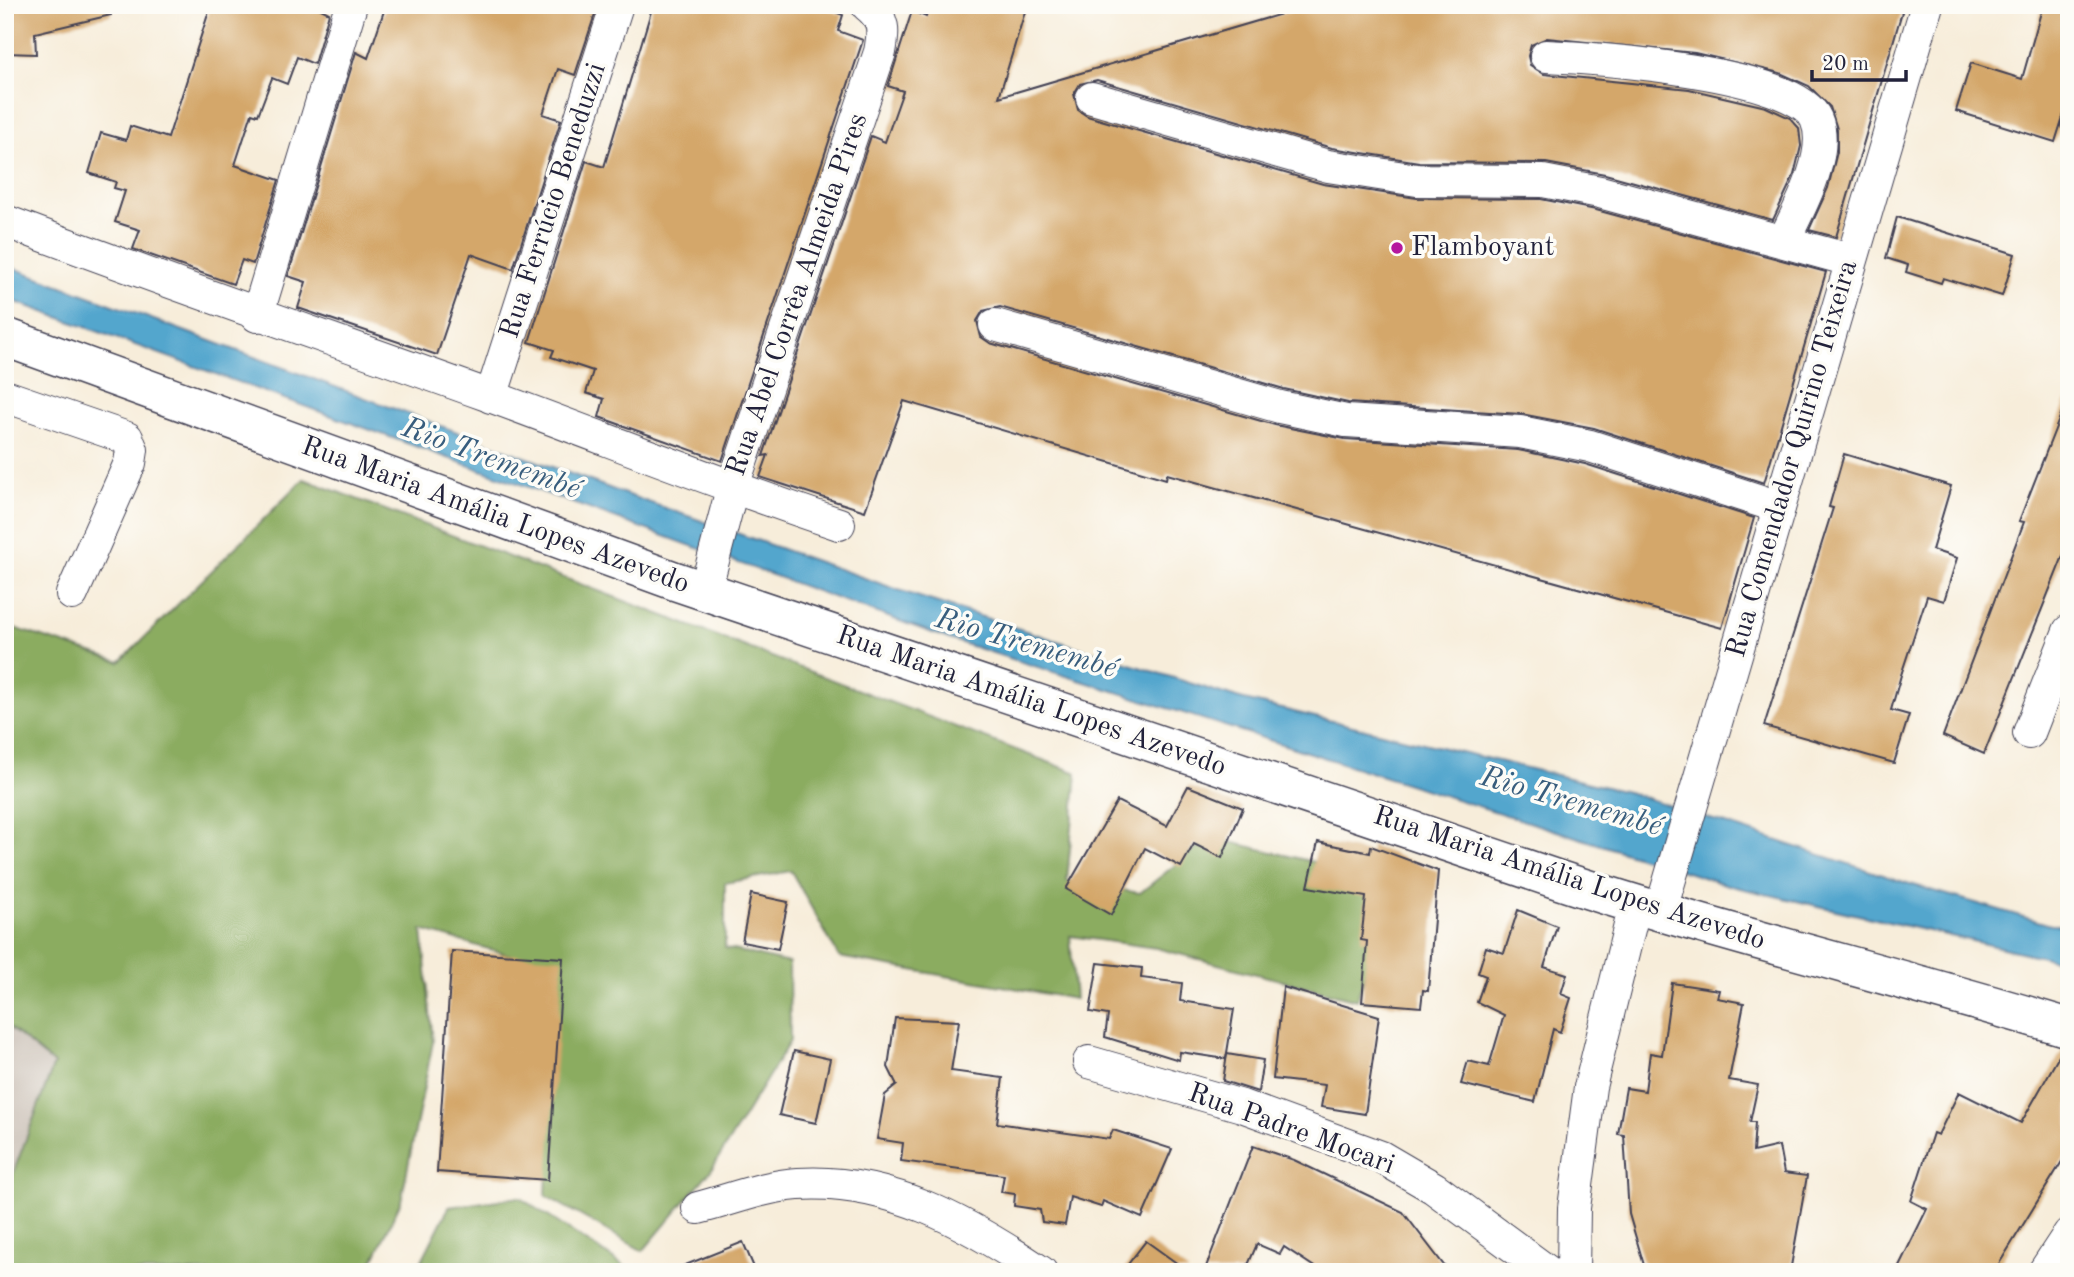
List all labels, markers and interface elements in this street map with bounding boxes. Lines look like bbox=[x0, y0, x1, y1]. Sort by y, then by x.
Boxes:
scale bar bbox=[1812, 38, 1906, 82]
text: 20 m bbox=[1822, 54, 1869, 75]
street label: Rua Ferrúcio Beneduzzi bbox=[496, 60, 612, 342]
street label: Rua Abel Corrêa Almeida Pires bbox=[723, 110, 873, 480]
place label: Flamboyant bbox=[1411, 234, 1554, 262]
marker: Flamboyant bbox=[1389, 240, 1405, 256]
street label: Rua Comendador Quirino Teixeira bbox=[1723, 257, 1863, 661]
water label: Rio Tremembé bbox=[397, 413, 587, 506]
street label: Rua Maria Amália Lopes Azevedo bbox=[297, 433, 693, 599]
water label: Rio Tremembé bbox=[931, 604, 1123, 685]
street label: Rua Maria Amália Lopes Azevedo bbox=[832, 622, 1230, 782]
water label: Rio Tremembé bbox=[1476, 762, 1668, 843]
street label: Rua Maria Amália Lopes Azevedo bbox=[1369, 802, 1769, 956]
street label: Rua Padre Mocari bbox=[1184, 1080, 1398, 1180]

